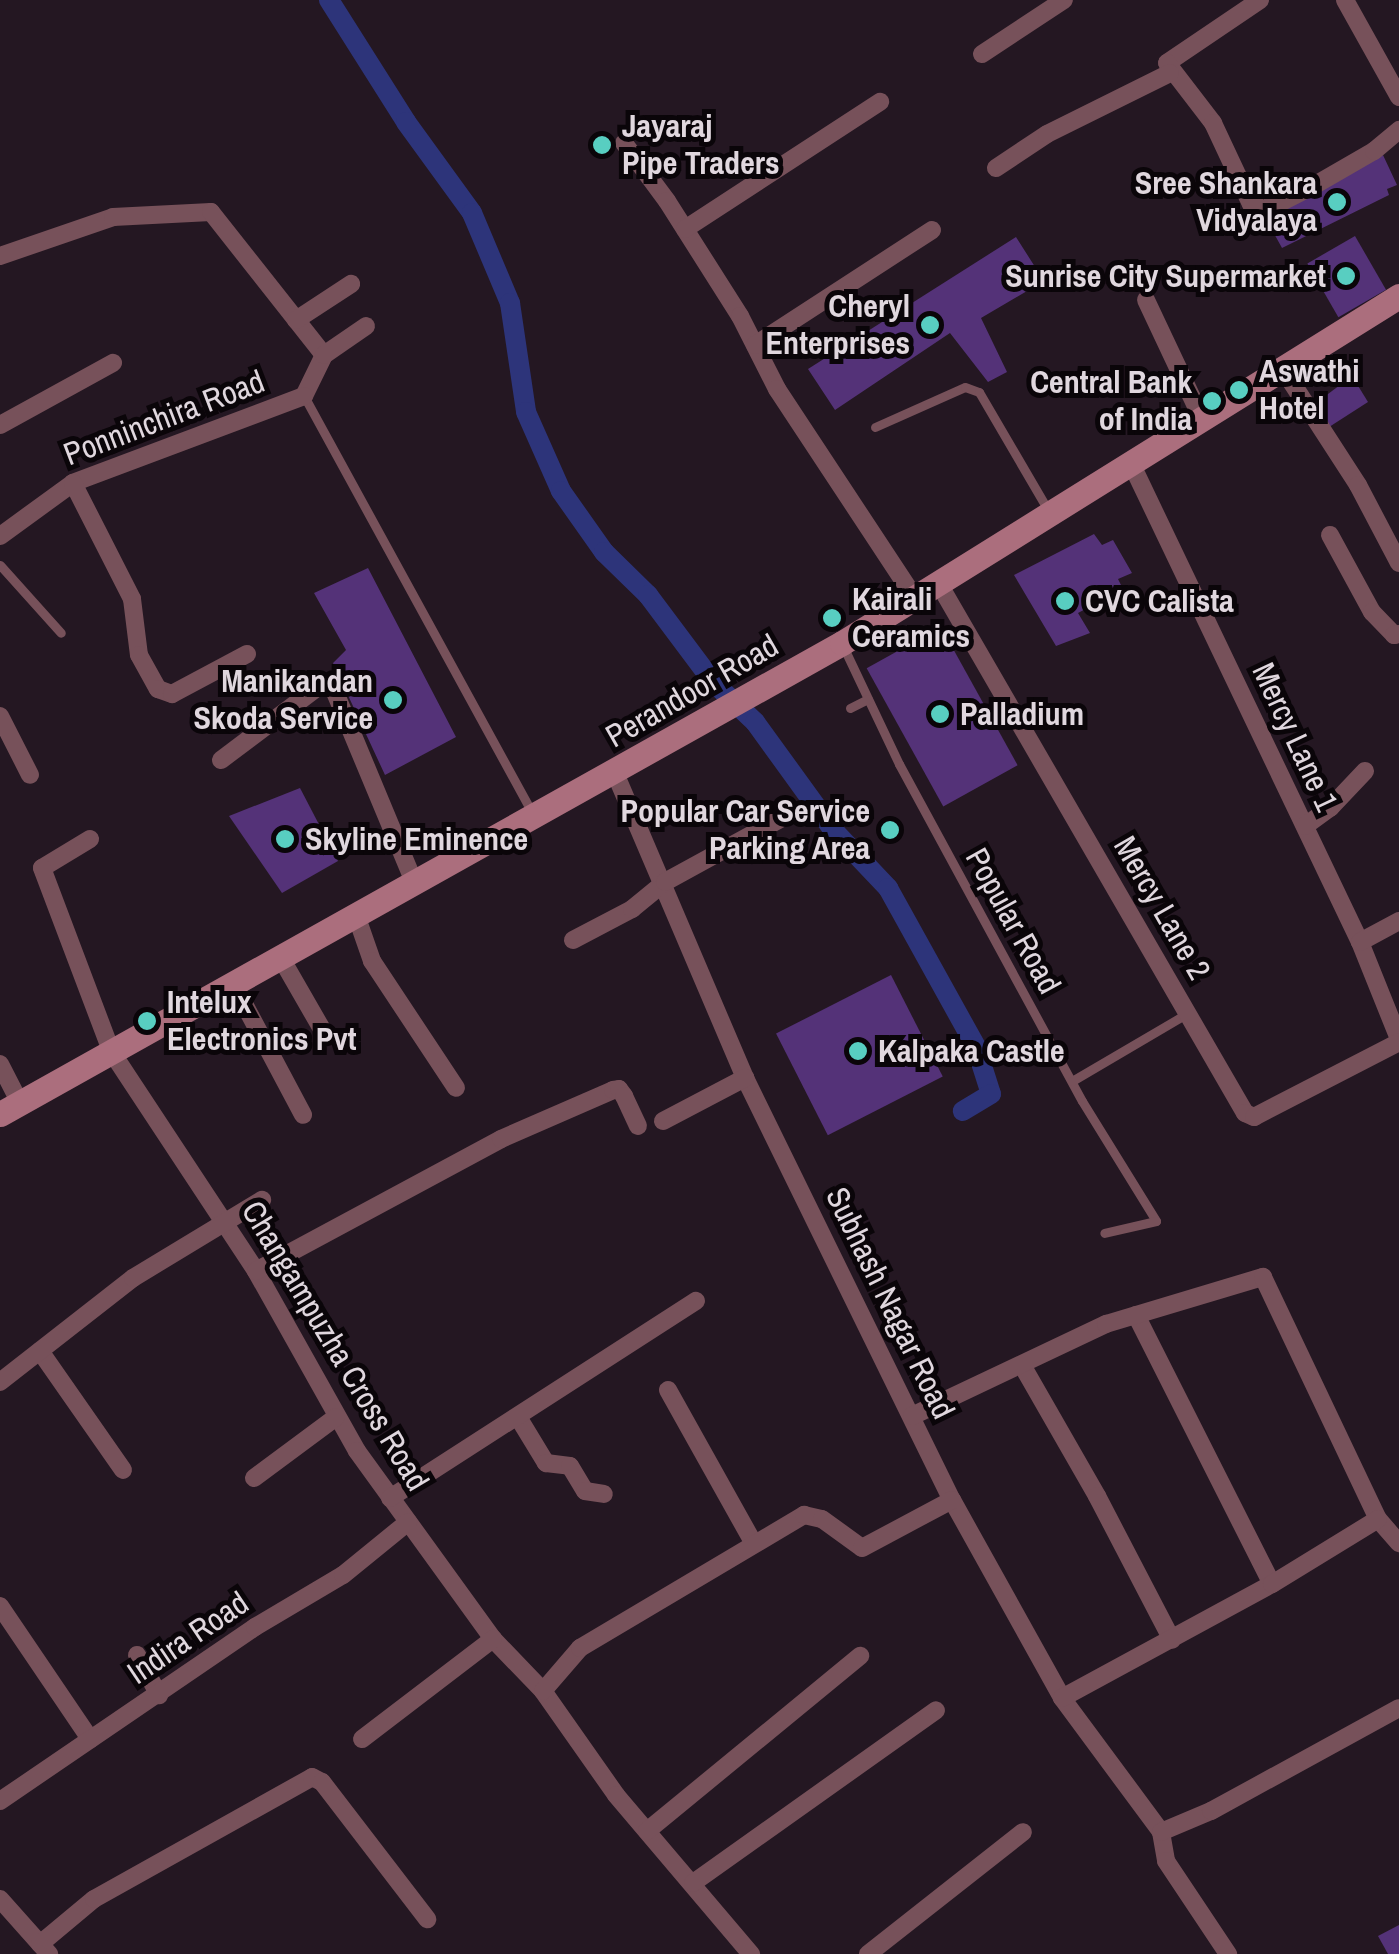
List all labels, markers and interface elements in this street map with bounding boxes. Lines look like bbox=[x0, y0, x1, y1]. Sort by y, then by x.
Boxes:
place label: Jayaraj Pipe Traders bbox=[622, 108, 780, 183]
marker: Jayaraj Pipe Traders bbox=[591, 134, 613, 156]
place label: Sree Shankara Vidyalaya bbox=[1135, 165, 1317, 240]
marker: Sree Shankara Vidyalaya bbox=[1326, 191, 1348, 213]
place label: Sunrise City Supermarket bbox=[1005, 257, 1326, 295]
marker: Sunrise City Supermarket bbox=[1335, 265, 1357, 287]
place label: Cheryl Enterprises bbox=[766, 288, 910, 363]
marker: Cheryl Enterprises bbox=[919, 314, 941, 336]
place label: Aswathi Hotel bbox=[1259, 353, 1360, 428]
street label: Ponninchira Road bbox=[58, 362, 270, 474]
place label: Central Bank of India bbox=[1030, 364, 1192, 439]
marker: Aswathi Hotel bbox=[1228, 379, 1250, 401]
marker: Central Bank of India bbox=[1201, 390, 1223, 412]
place label: Kairali Ceramics bbox=[852, 581, 970, 656]
place label: CVC Calista bbox=[1085, 582, 1234, 620]
marker: CVC Calista bbox=[1054, 590, 1076, 612]
marker: Kairali Ceramics bbox=[821, 607, 843, 629]
street label: Perandoor Road bbox=[599, 626, 785, 756]
street label: Mercy Lane 1 bbox=[1244, 657, 1346, 817]
place label: Manikandan Skoda Service bbox=[194, 663, 373, 738]
marker: Manikandan Skoda Service bbox=[382, 689, 404, 711]
place label: Palladium bbox=[960, 695, 1084, 733]
marker: Palladium bbox=[929, 703, 951, 725]
place label: Popular Car Service Parking Area bbox=[621, 793, 870, 868]
marker: Popular Car Service Parking Area bbox=[879, 819, 901, 841]
place label: Skyline Eminence bbox=[305, 820, 528, 858]
marker: Skyline Eminence bbox=[274, 828, 296, 850]
street label: Mercy Lane 2 bbox=[1106, 830, 1218, 986]
street label: Popular Road bbox=[957, 842, 1069, 1000]
place label: Intelux Electronics Pvt bbox=[167, 984, 357, 1059]
marker: Intelux Electronics Pvt bbox=[136, 1010, 158, 1032]
place label: Kalpaka Castle bbox=[878, 1032, 1065, 1070]
marker: Kalpaka Castle bbox=[847, 1040, 869, 1062]
street label: Subhash Nagar Road bbox=[817, 1181, 963, 1425]
street label: Changampuzha Cross Road bbox=[233, 1194, 437, 1498]
street label: Indira Road bbox=[120, 1584, 256, 1692]

